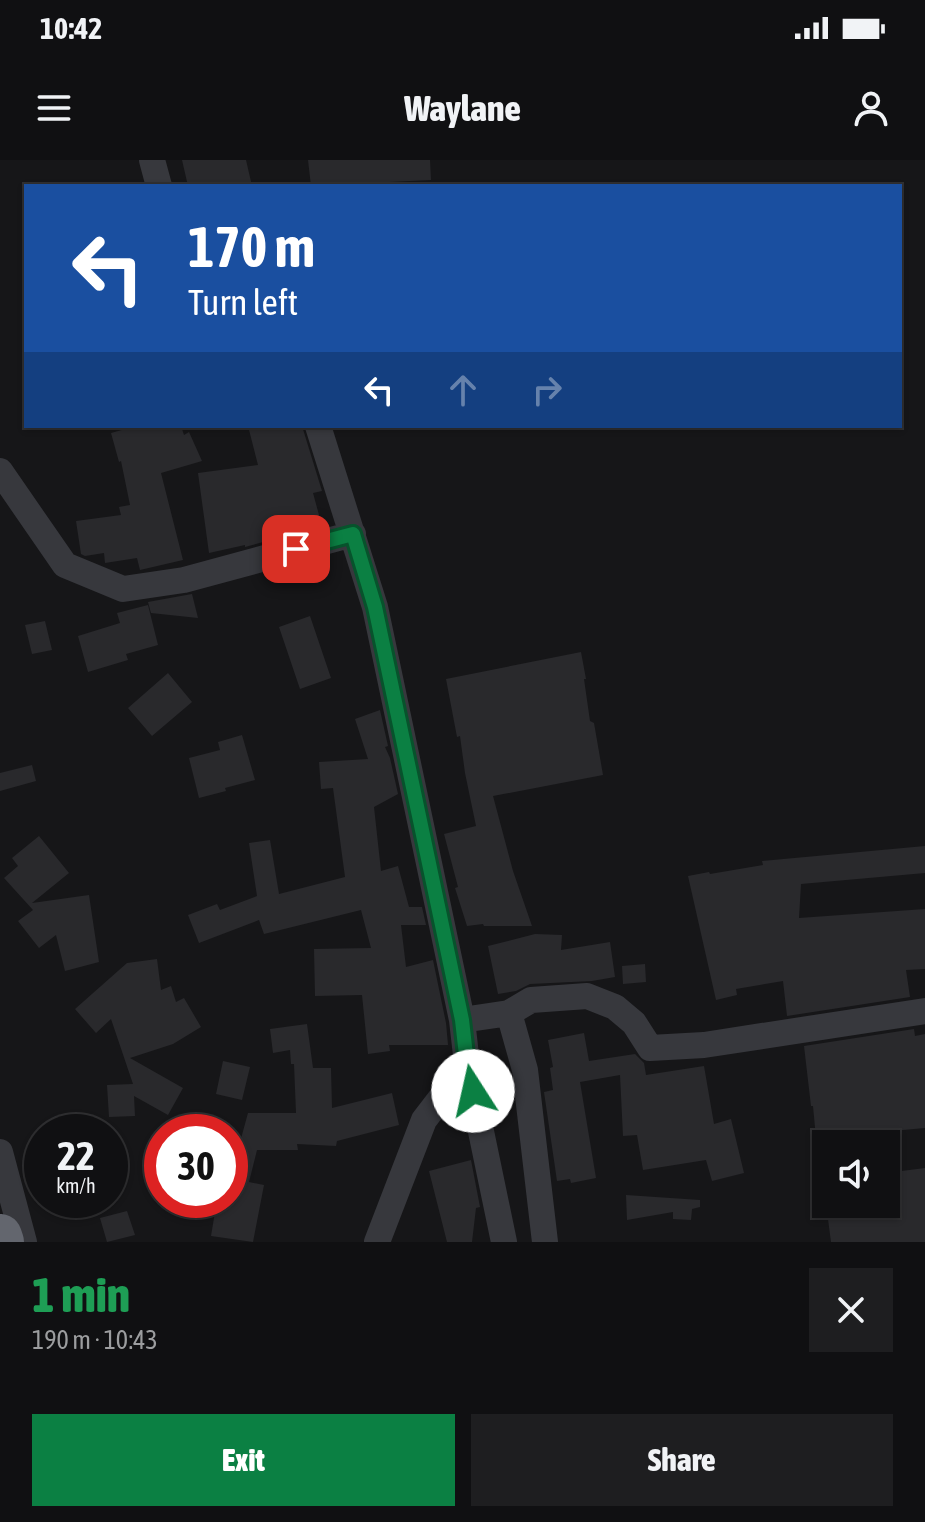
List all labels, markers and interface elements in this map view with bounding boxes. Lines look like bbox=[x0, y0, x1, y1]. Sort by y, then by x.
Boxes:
text: 10:42 bbox=[40, 11, 102, 45]
icon: menu bbox=[32, 86, 76, 130]
icon: person bbox=[849, 86, 893, 130]
text: Waylane bbox=[404, 87, 521, 129]
text: 170 m bbox=[188, 215, 315, 279]
icon: left bbox=[56, 216, 160, 320]
text: Turn left bbox=[188, 281, 298, 323]
icon: left bbox=[357, 368, 401, 412]
icon: ahead bbox=[441, 368, 485, 412]
icon: right bbox=[525, 368, 569, 412]
pin bbox=[262, 515, 330, 583]
icon: arrive bbox=[274, 527, 318, 571]
position arrow bbox=[431, 1049, 515, 1133]
speed limit sign: 30 bbox=[144, 1114, 248, 1218]
map controls bbox=[812, 1130, 900, 1218]
button: sound bbox=[812, 1130, 900, 1218]
text: 22 bbox=[57, 1133, 95, 1178]
text: km/h bbox=[56, 1174, 96, 1197]
text: 1 min bbox=[32, 1267, 130, 1322]
button: close bbox=[809, 1268, 893, 1352]
text: 190 m · 10:43 bbox=[32, 1325, 158, 1355]
button: Exit bbox=[32, 1414, 455, 1506]
button: Share bbox=[471, 1414, 893, 1506]

